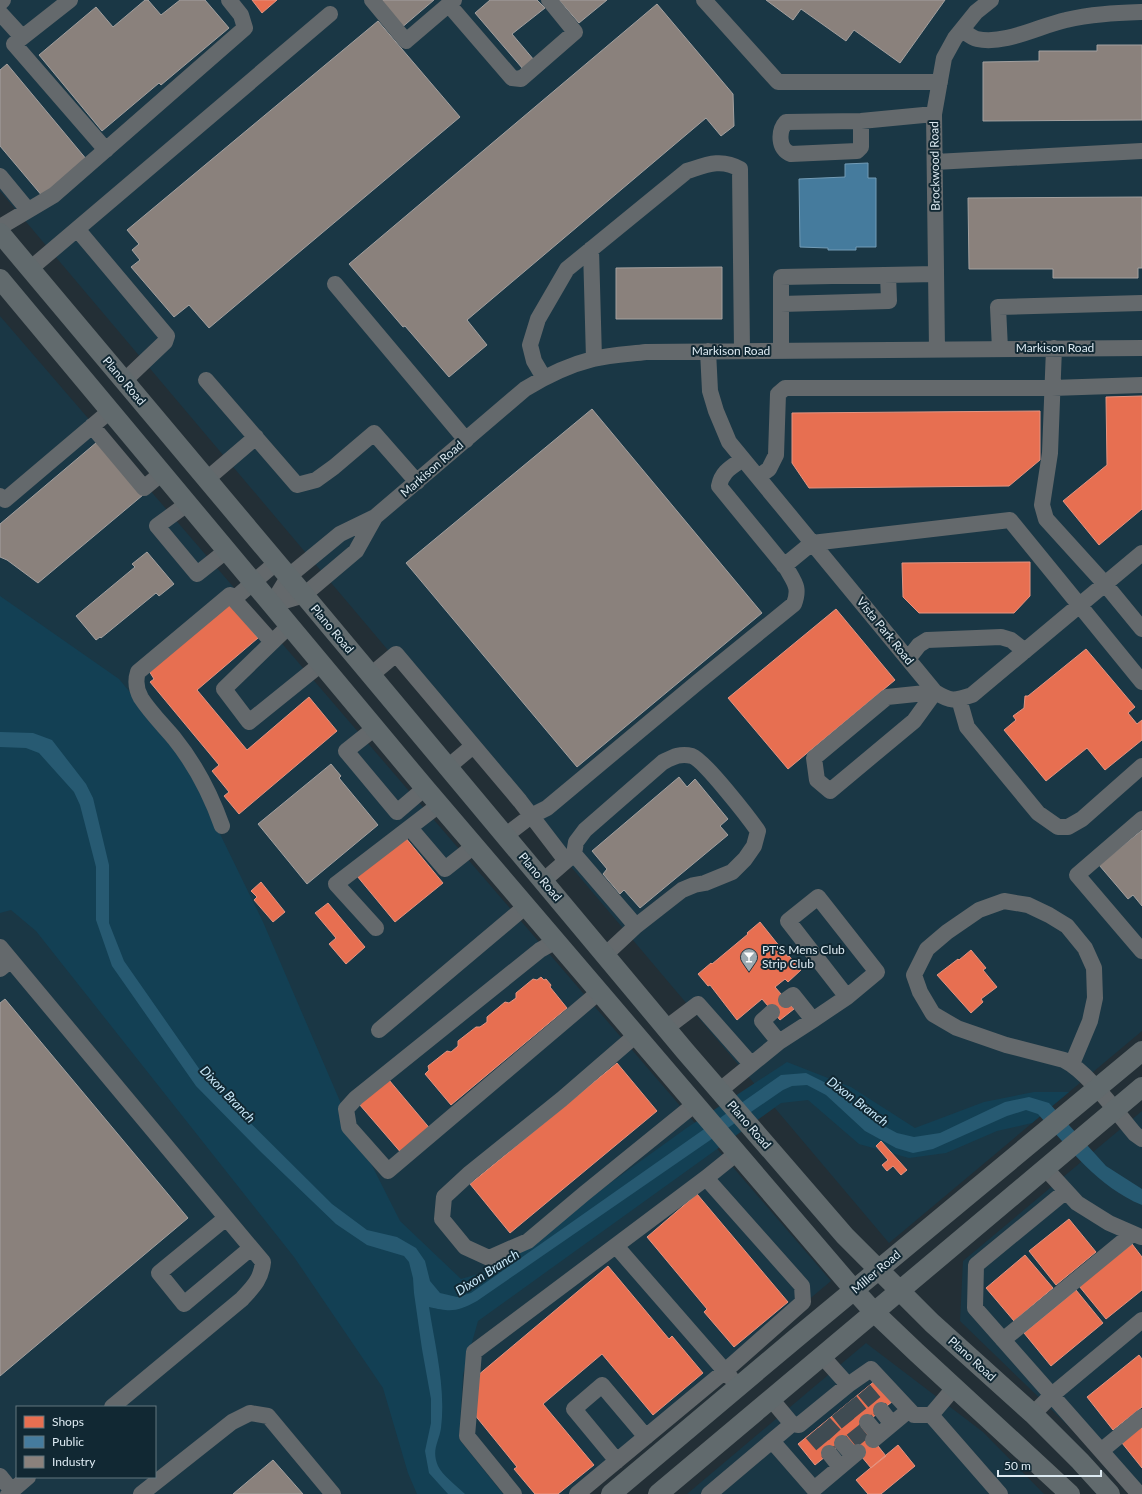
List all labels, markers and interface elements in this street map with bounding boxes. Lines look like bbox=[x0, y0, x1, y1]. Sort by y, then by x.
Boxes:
street label: Brockwood Road bbox=[926, 121, 943, 211]
street label: Markison Road bbox=[1016, 340, 1094, 355]
street label: Markison Road bbox=[692, 343, 770, 358]
street label: Plano Road bbox=[100, 353, 149, 408]
street label: Markison Road bbox=[397, 437, 466, 500]
street label: Vista Park Road bbox=[854, 594, 917, 668]
street label: Plano Road bbox=[308, 601, 357, 656]
street label: Plano Road bbox=[516, 849, 565, 904]
place label: PT'S Mens Club Strip Club bbox=[762, 942, 845, 971]
bar icon: PT'S Mens Club Strip Club bbox=[739, 947, 759, 972]
water label: Dixon Branch bbox=[197, 1062, 259, 1126]
water label: Dixon Branch bbox=[824, 1073, 892, 1129]
street label: Plano Road bbox=[724, 1097, 774, 1152]
water label: Dixon Branch bbox=[452, 1245, 522, 1298]
street label: Miller Road bbox=[848, 1247, 903, 1297]
street label: Plano Road bbox=[945, 1333, 999, 1384]
legend bbox=[16, 1406, 156, 1478]
text: Shops bbox=[52, 1414, 84, 1429]
text: Public bbox=[52, 1434, 84, 1449]
scale bar bbox=[998, 1452, 1101, 1478]
text: Industry bbox=[52, 1454, 96, 1469]
text: 50 m bbox=[1004, 1458, 1031, 1473]

